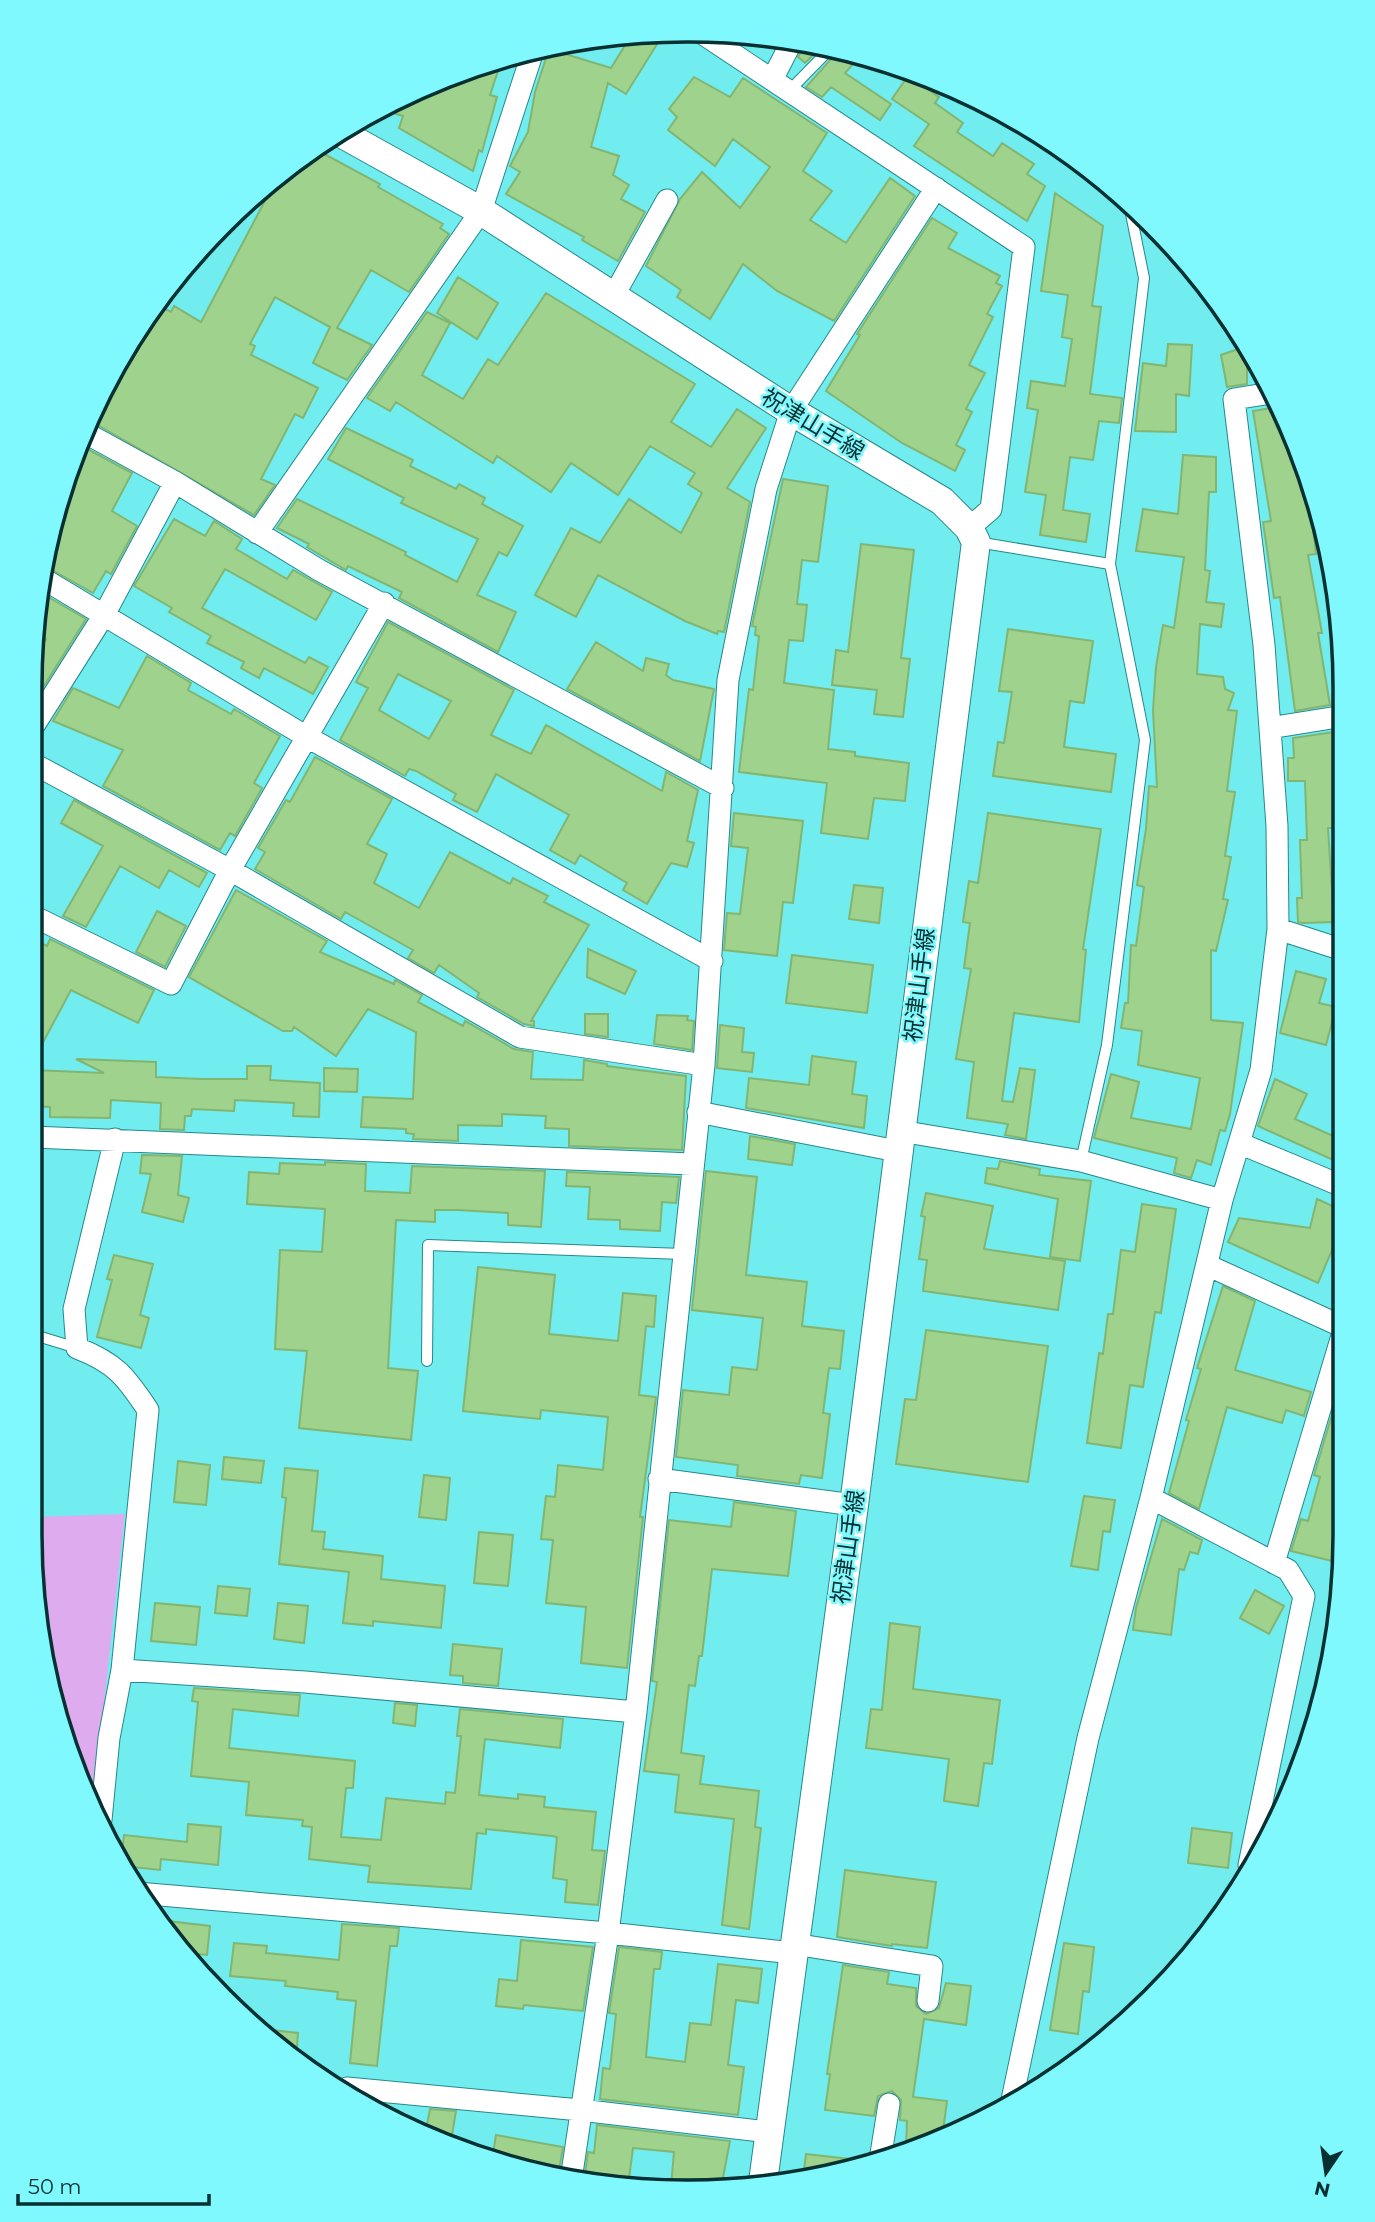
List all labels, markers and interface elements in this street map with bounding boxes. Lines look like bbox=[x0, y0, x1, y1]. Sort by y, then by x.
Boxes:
street label: 祝津山手線 bbox=[757, 382, 869, 466]
street label: 祝津山手線 bbox=[898, 926, 940, 1044]
street label: 祝津山手線 bbox=[826, 1488, 870, 1606]
north arrow bbox=[1291, 2138, 1361, 2208]
scale bar bbox=[18, 2162, 208, 2206]
text: 50 m bbox=[28, 2174, 82, 2199]
text: N bbox=[1312, 2176, 1332, 2202]

